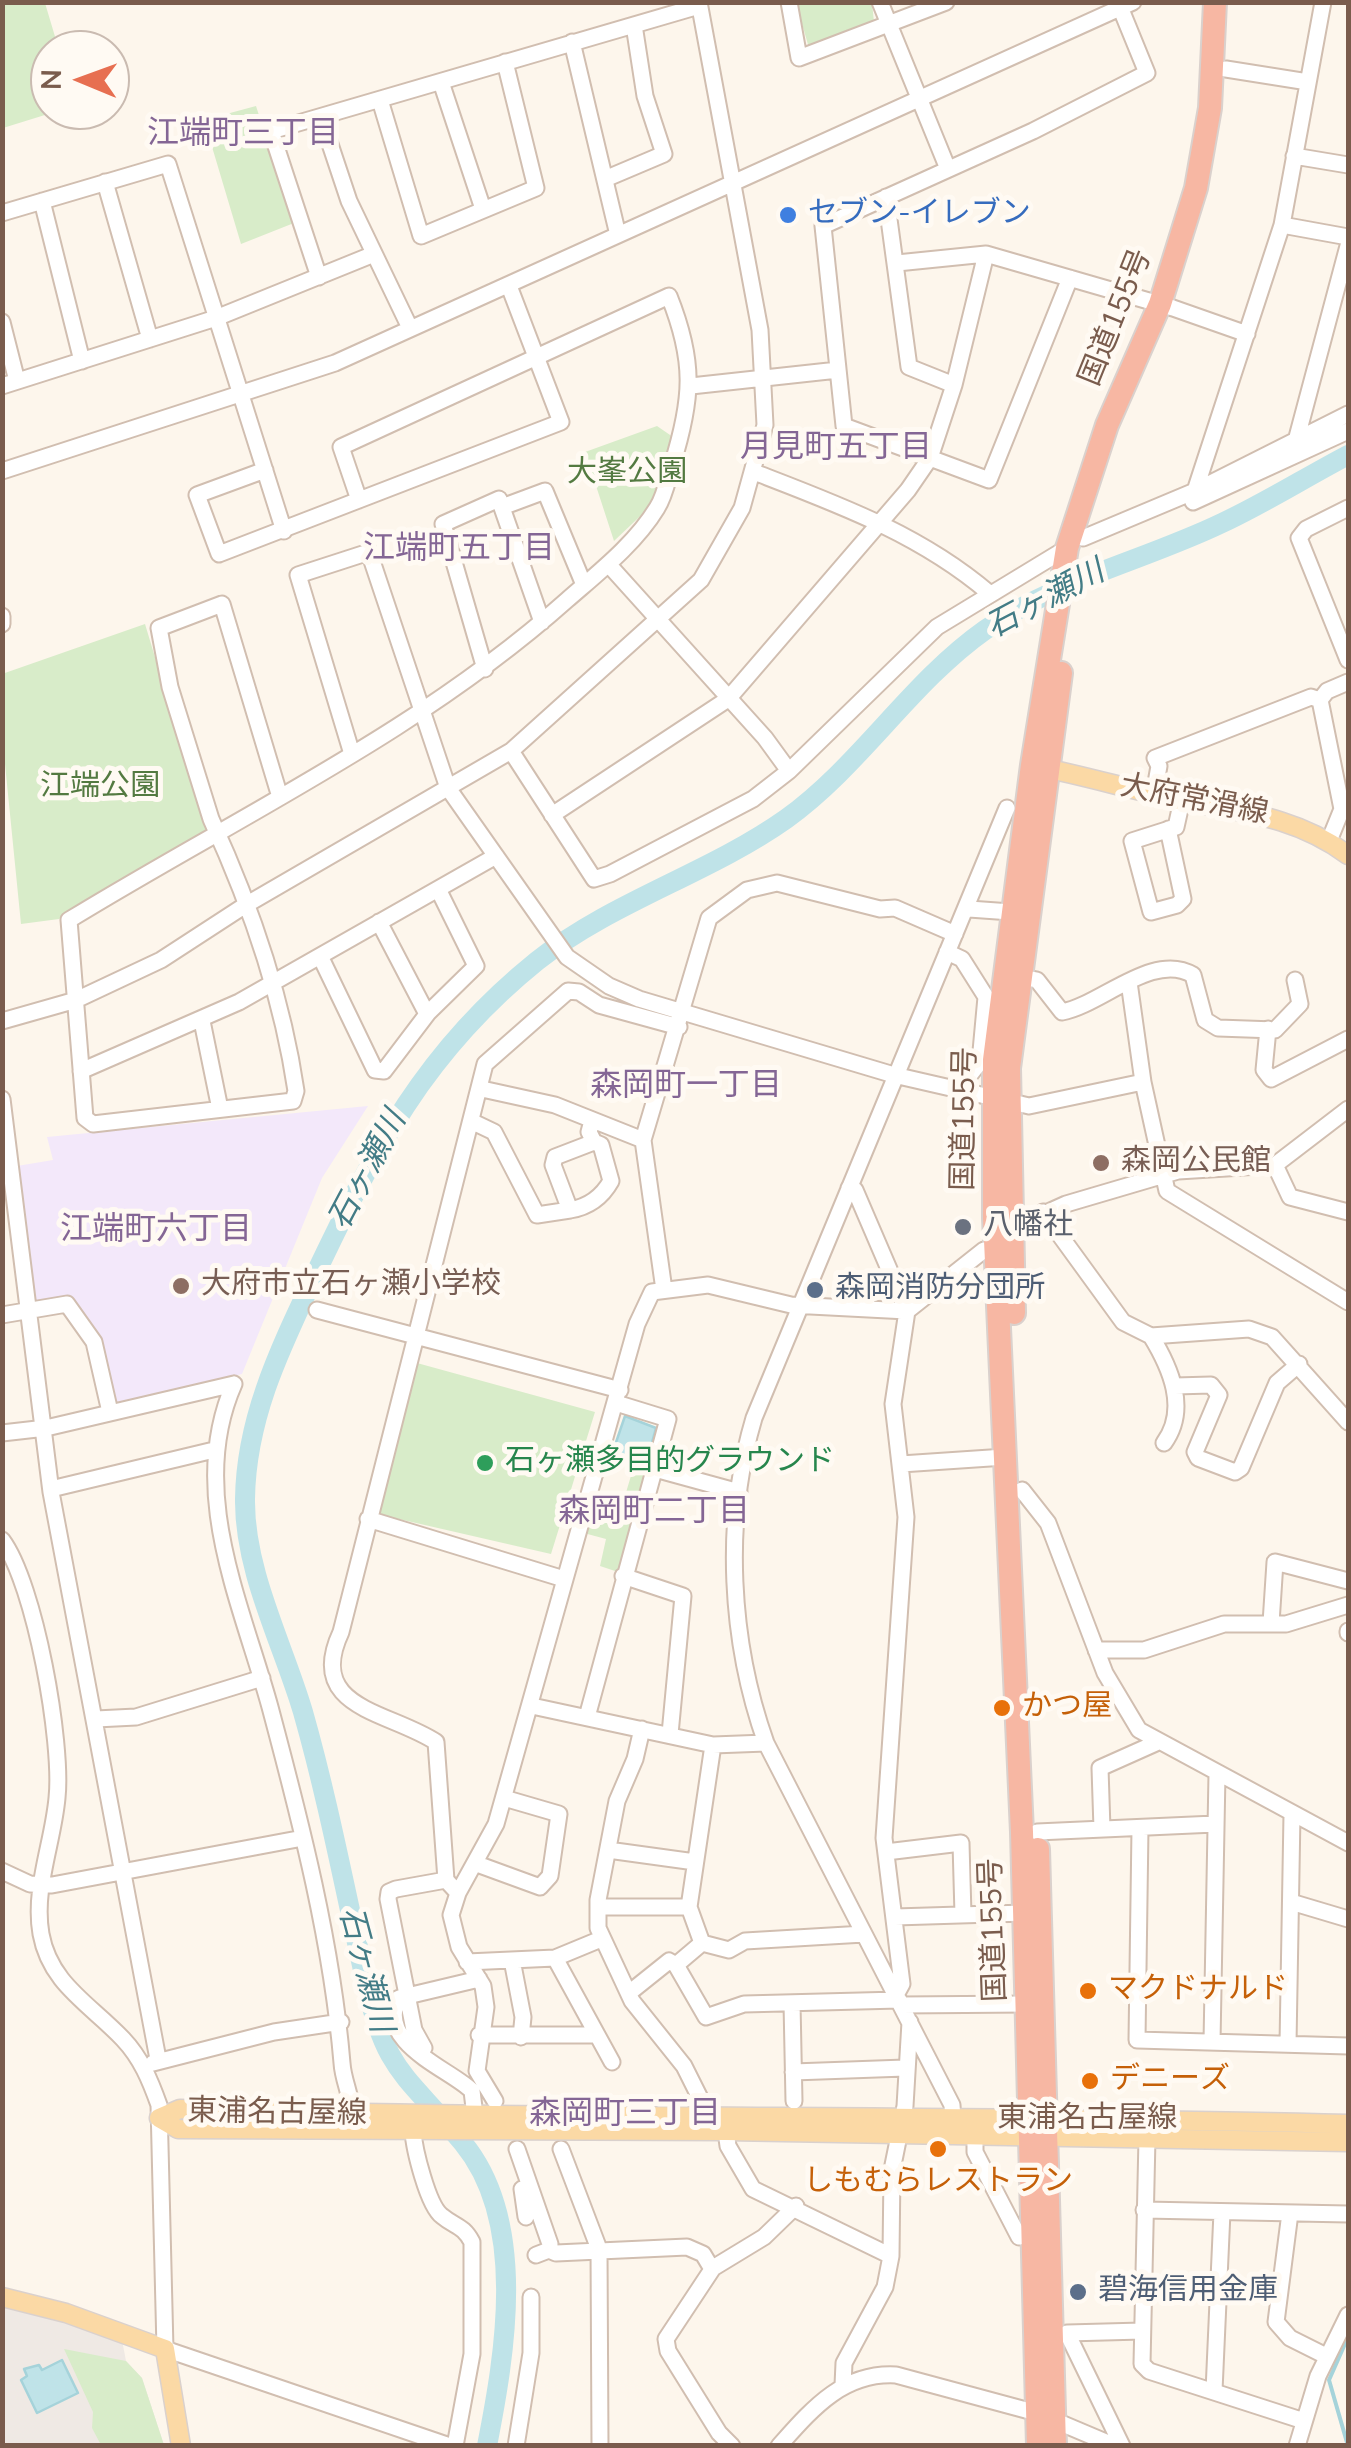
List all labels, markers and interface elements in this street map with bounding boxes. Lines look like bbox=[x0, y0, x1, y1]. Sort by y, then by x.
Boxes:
north arrow bbox=[30, 30, 130, 130]
text: N bbox=[33, 69, 71, 90]
district label: 江端町三丁目 bbox=[147, 116, 339, 154]
place label: セブン-イレブン bbox=[808, 197, 1031, 233]
marker: セブン-イレブン bbox=[777, 204, 799, 226]
street label: 国道155号 bbox=[1073, 244, 1161, 392]
district label: 月見町五丁目 bbox=[740, 430, 932, 468]
park label: 大峯公園 bbox=[567, 456, 687, 492]
district label: 江端町五丁目 bbox=[363, 531, 555, 569]
water label: 石ヶ瀬川 bbox=[980, 554, 1112, 648]
street label: 大府常滑線 bbox=[1117, 769, 1271, 833]
park label: 江端公園 bbox=[40, 770, 160, 806]
street label: 国道155号 bbox=[947, 1047, 985, 1191]
district label: 森岡町一丁目 bbox=[590, 1068, 782, 1106]
water label: 石ヶ瀬川 bbox=[322, 1105, 416, 1237]
place label: 森岡公民館 bbox=[1121, 1145, 1271, 1181]
marker: 森岡公民館 bbox=[1090, 1152, 1112, 1174]
place label: 八幡社 bbox=[983, 1209, 1073, 1245]
district label: 江端町六丁目 bbox=[60, 1212, 252, 1250]
marker: 八幡社 bbox=[952, 1216, 974, 1238]
place label: 大府市立石ヶ瀬小学校 bbox=[201, 1268, 501, 1304]
place label: 森岡消防分団所 bbox=[835, 1272, 1045, 1308]
marker: 大府市立石ヶ瀬小学校 bbox=[170, 1275, 192, 1297]
marker: 森岡消防分団所 bbox=[804, 1279, 826, 1301]
place label: 石ヶ瀬多目的グラウンド bbox=[505, 1445, 835, 1481]
marker: 石ヶ瀬多目的グラウンド bbox=[474, 1452, 496, 1474]
district label: 森岡町二丁目 bbox=[558, 1494, 750, 1532]
place label: かつ屋 bbox=[1022, 1690, 1112, 1726]
marker: かつ屋 bbox=[991, 1697, 1013, 1719]
street label: 国道155号 bbox=[974, 1857, 1016, 2003]
water label: 石ヶ瀬川 bbox=[329, 1903, 399, 2037]
place label: マクドナルド bbox=[1108, 1973, 1288, 2009]
marker: マクドナルド bbox=[1077, 1980, 1099, 2002]
place label: デニーズ bbox=[1110, 2063, 1230, 2099]
marker: デニーズ bbox=[1079, 2070, 1101, 2092]
street label: 東浦名古屋線 bbox=[187, 2094, 367, 2134]
district label: 森岡町三丁目 bbox=[529, 2096, 721, 2134]
street label: 東浦名古屋線 bbox=[997, 2102, 1177, 2138]
marker: しもむらレストラン bbox=[927, 2138, 949, 2160]
place label: しもむらレストラン bbox=[803, 2165, 1073, 2201]
place label: 碧海信用金庫 bbox=[1098, 2274, 1278, 2310]
marker: 碧海信用金庫 bbox=[1067, 2281, 1089, 2303]

